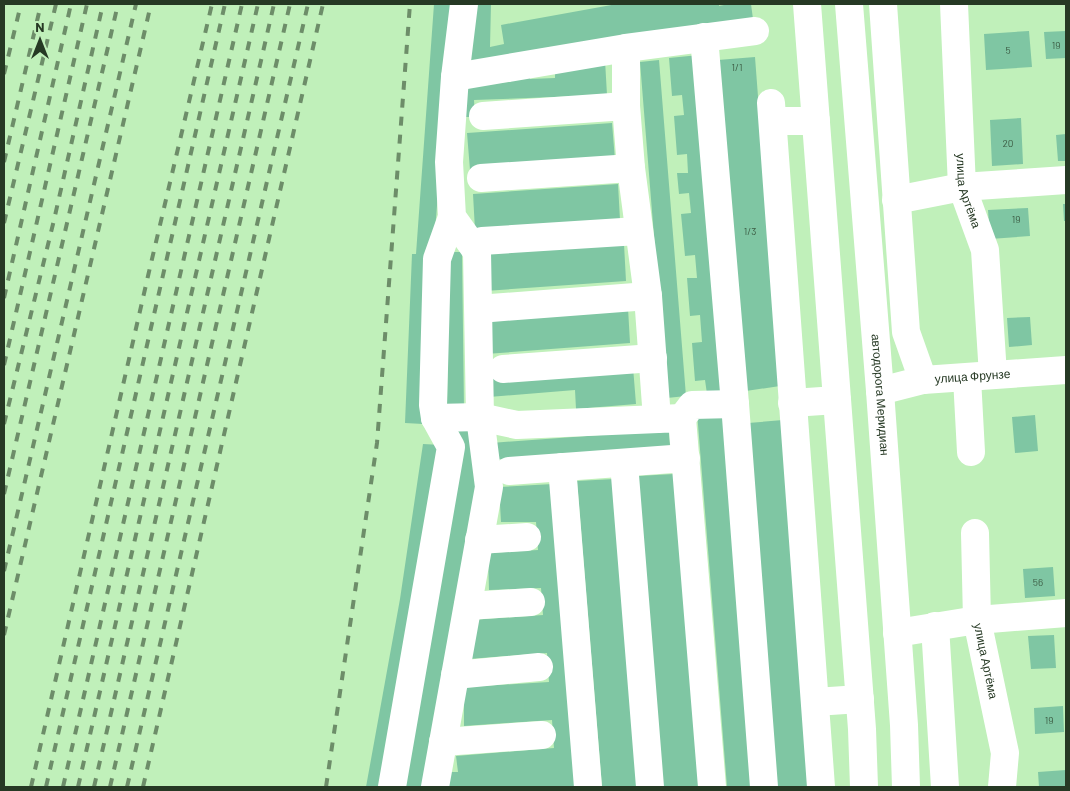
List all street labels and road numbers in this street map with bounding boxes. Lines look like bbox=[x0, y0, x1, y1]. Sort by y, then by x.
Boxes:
street label: улица Артёма bbox=[954, 153, 984, 230]
street label: автодорога Меридиан bbox=[869, 333, 893, 456]
street label: улица Фрунзе bbox=[934, 366, 1011, 386]
street label: улица Артёма bbox=[971, 622, 1001, 700]

